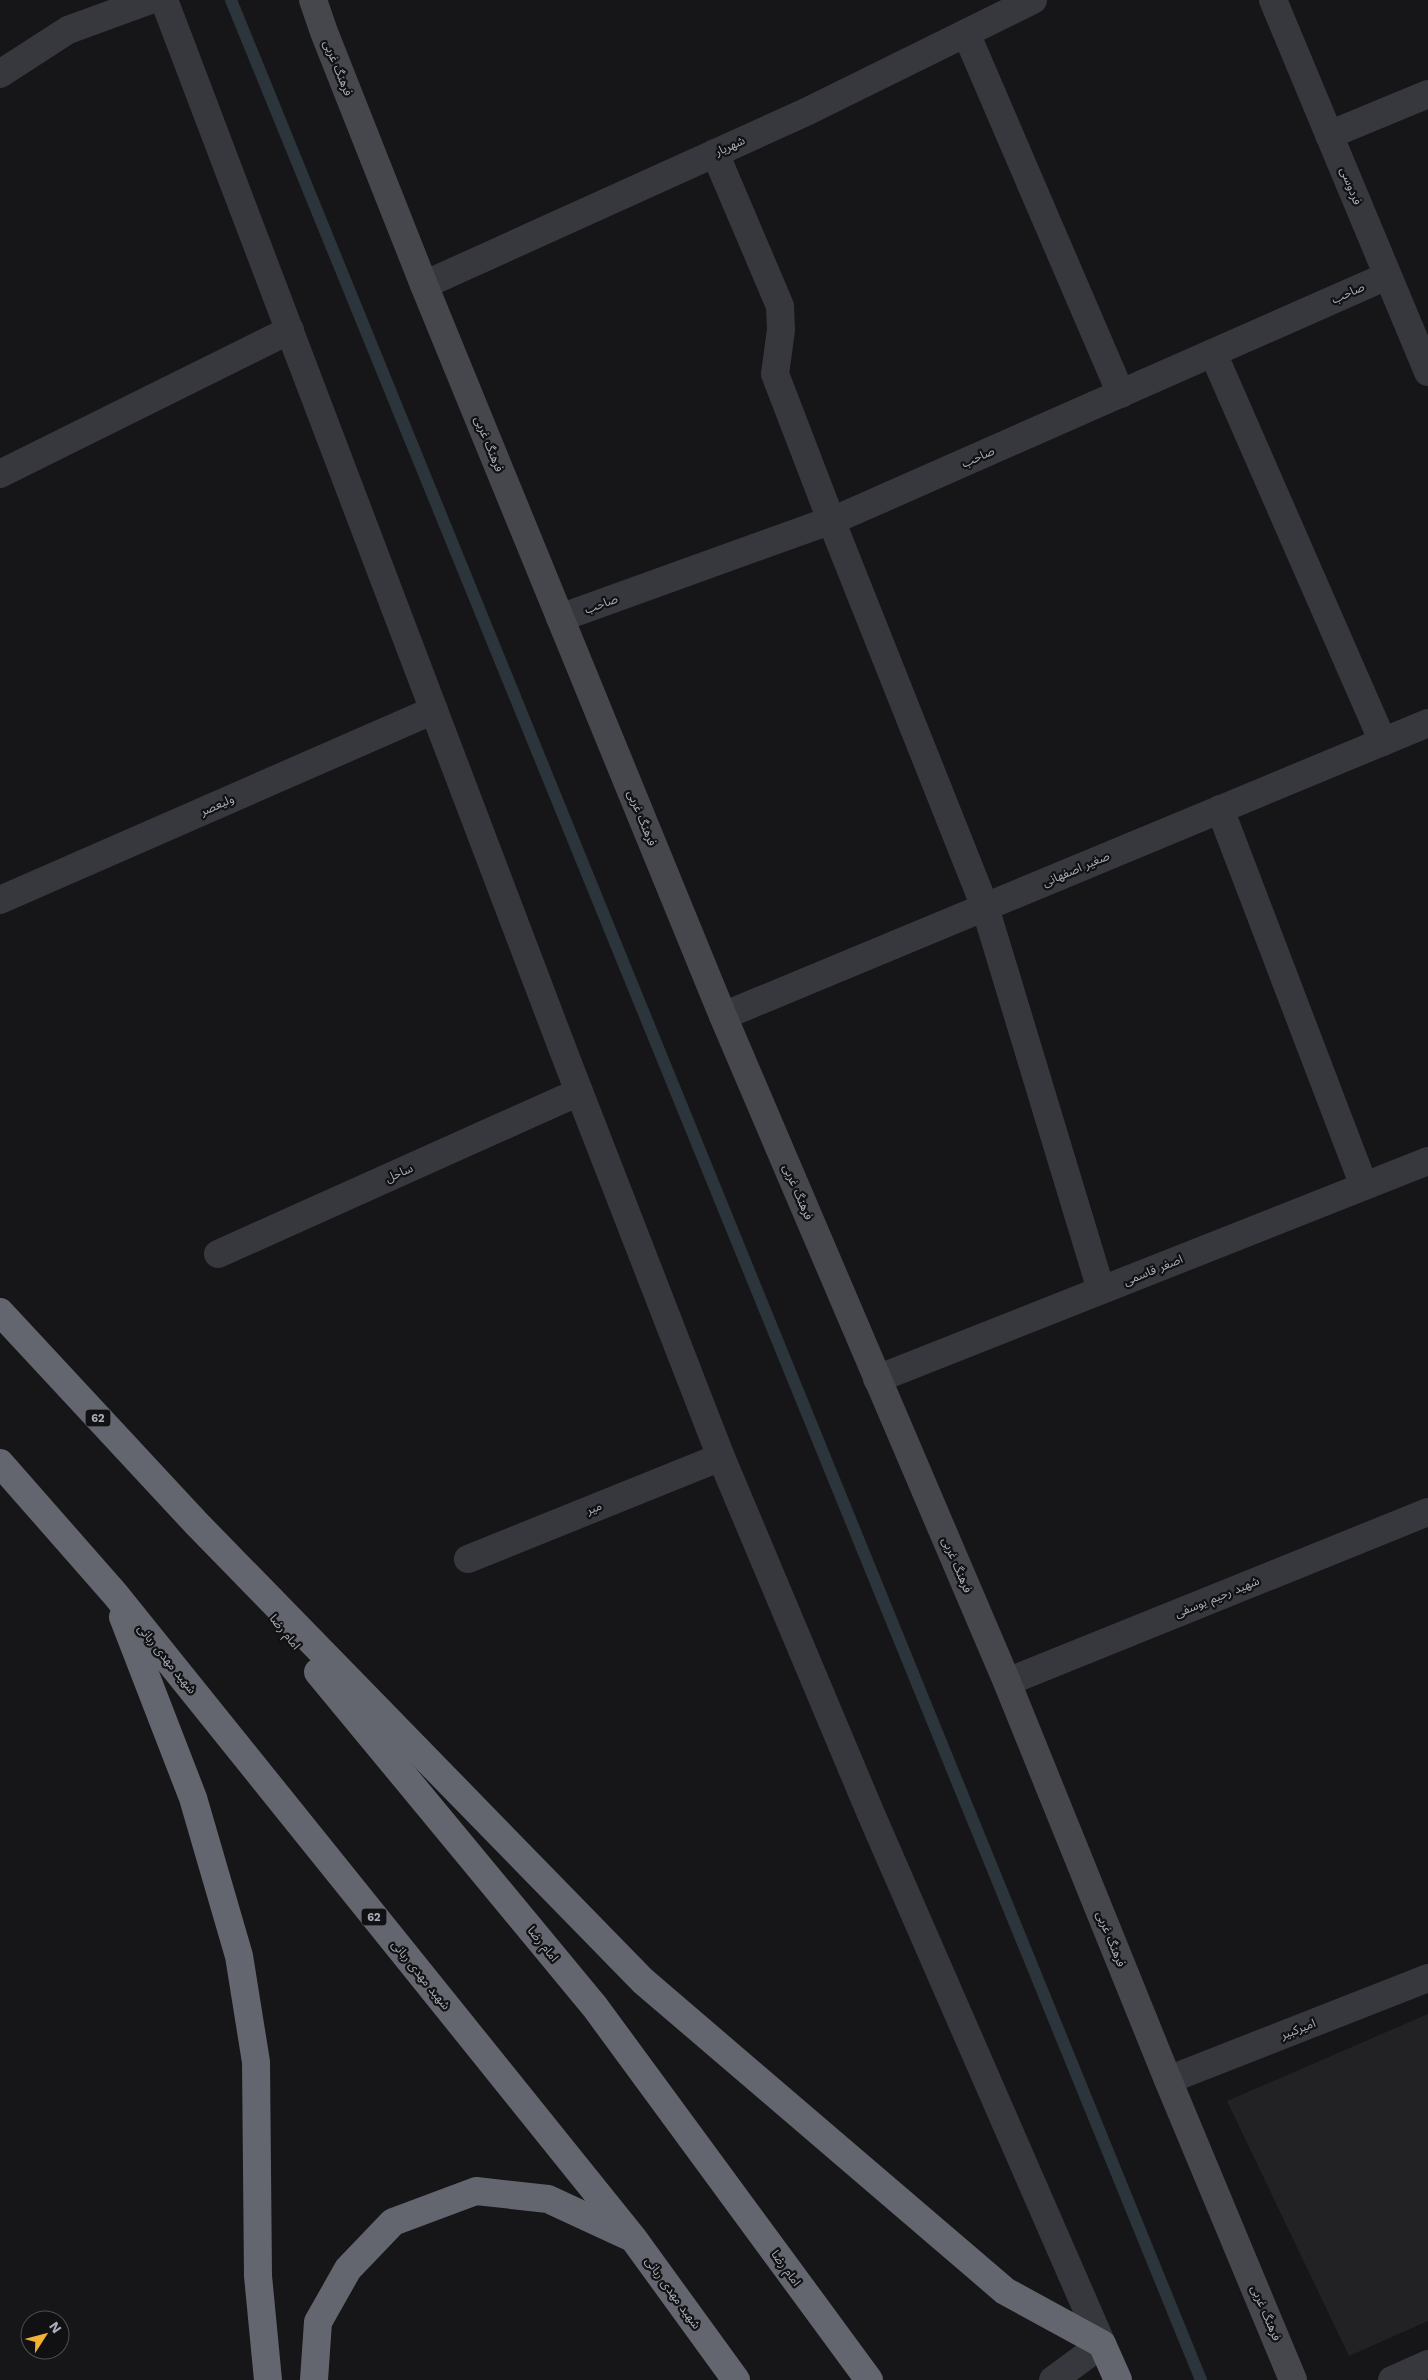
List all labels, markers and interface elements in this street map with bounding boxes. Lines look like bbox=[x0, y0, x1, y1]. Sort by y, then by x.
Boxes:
street label: فرهنگ غربی bbox=[320, 38, 356, 98]
street label: شهریار bbox=[712, 133, 747, 159]
street label: فردوسی bbox=[1337, 165, 1365, 207]
street label: صاحب bbox=[1329, 280, 1367, 307]
street label: فرهنگ غربی bbox=[471, 414, 507, 474]
street label: صاحب bbox=[959, 444, 997, 471]
street label: صاحب bbox=[582, 591, 620, 617]
street label: فرهنگ غربی bbox=[624, 788, 660, 848]
street label: ولیعصر bbox=[197, 791, 236, 819]
street label: صغیر اصفهانی bbox=[1040, 848, 1112, 890]
street label: ساحل bbox=[383, 1161, 415, 1185]
street label: فرهنگ غربی bbox=[780, 1162, 816, 1222]
street label: اصغر قاسمی bbox=[1121, 1252, 1185, 1288]
road number: 62 bbox=[86, 1410, 110, 1426]
street label: میر bbox=[583, 1499, 604, 1518]
street label: فرهنگ غربی bbox=[939, 1535, 975, 1595]
street label: شهید رحیم یوسفی bbox=[1173, 1574, 1262, 1622]
street label: امام رضا bbox=[265, 1612, 303, 1654]
street label: شهید مهدی ربانی bbox=[135, 1621, 199, 1697]
road number: 62 bbox=[362, 1908, 386, 1925]
street label: فرهنگ غربی bbox=[1093, 1909, 1129, 1969]
street label: امام رضا bbox=[523, 1924, 561, 1966]
street label: شهید مهدی ربانی bbox=[389, 1937, 453, 2013]
street label: امیرکبیر bbox=[1278, 2016, 1318, 2042]
street label: امام رضا bbox=[767, 2247, 804, 2290]
street label: شهید مهدی ربانی bbox=[642, 2254, 704, 2332]
street label: فرهنگ غربی bbox=[1248, 2283, 1284, 2343]
north arrow bbox=[20, 2310, 70, 2360]
text: N bbox=[46, 2318, 65, 2336]

